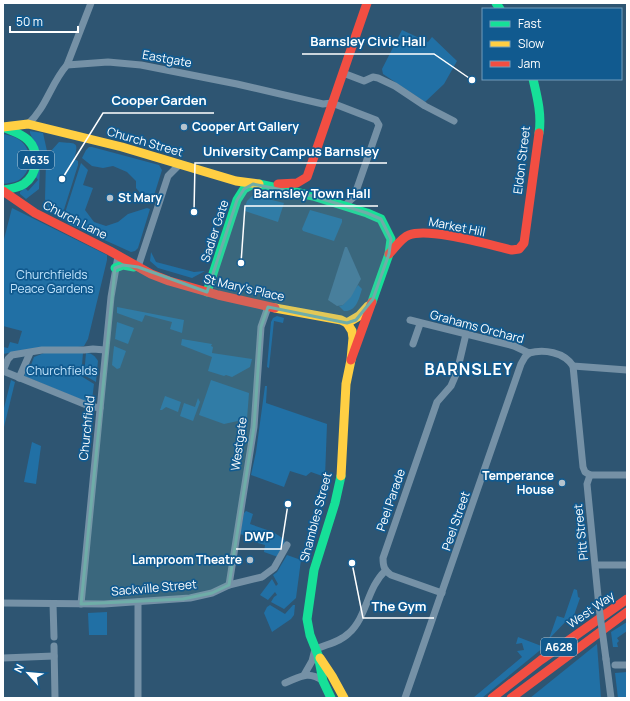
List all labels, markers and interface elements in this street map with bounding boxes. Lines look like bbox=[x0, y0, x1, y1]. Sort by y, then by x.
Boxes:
scale bar bbox=[10, 8, 78, 34]
legend bbox=[482, 8, 622, 80]
text: 50 m bbox=[16, 13, 43, 30]
text: Fast bbox=[518, 15, 542, 32]
callout: Barnsley Civic Hall bbox=[302, 29, 434, 54]
text: Barnsley Civic Hall bbox=[310, 32, 426, 50]
text: Slow bbox=[518, 35, 544, 52]
street label: Eastgate bbox=[141, 46, 193, 71]
text: Jam bbox=[518, 55, 540, 72]
callout: Cooper Garden bbox=[103, 88, 214, 113]
text: Cooper Garden bbox=[111, 91, 207, 109]
place label: Cooper Art Gallery bbox=[192, 118, 299, 135]
marker: Cooper Art Gallery bbox=[179, 122, 189, 132]
street label: Church Street bbox=[105, 123, 185, 161]
street label: Eldon Street bbox=[509, 125, 534, 195]
callout: University Campus Barnsley bbox=[195, 138, 387, 163]
text: University Campus Barnsley bbox=[203, 142, 380, 160]
road number: A635 bbox=[18, 151, 54, 169]
callout: Barnsley Town Hall bbox=[245, 181, 378, 206]
text: Barnsley Town Hall bbox=[253, 184, 371, 202]
place label: St Mary bbox=[118, 189, 162, 206]
marker: St Mary bbox=[105, 193, 115, 203]
street label: Church Lane bbox=[40, 196, 110, 243]
street label: Sadler Gate bbox=[196, 198, 233, 264]
street label: Market Hill bbox=[427, 213, 487, 240]
park label: Churchfields Peace Gardens bbox=[10, 266, 94, 297]
street label: St Mary's Place bbox=[202, 270, 286, 305]
street label: Grahams Orchard bbox=[428, 306, 526, 347]
district label: BARNSLEY bbox=[424, 358, 514, 380]
park label: Churchfields bbox=[26, 362, 98, 379]
street label: Churchfield bbox=[75, 395, 98, 461]
street label: Westgate bbox=[226, 416, 251, 472]
street label: Peel Parade bbox=[372, 466, 409, 533]
place label: Temperance House bbox=[482, 467, 554, 498]
street label: Shambles Street bbox=[295, 470, 336, 564]
marker: Temperance House bbox=[557, 478, 567, 488]
street label: Peel Street bbox=[437, 489, 474, 553]
street label: Pitt Street bbox=[569, 503, 592, 561]
callout: DWP bbox=[236, 524, 281, 549]
text: DWP bbox=[244, 527, 274, 545]
place label: Lamproom Theatre bbox=[132, 551, 242, 568]
marker: Lamproom Theatre bbox=[245, 555, 255, 565]
street label: Sackville Street bbox=[110, 575, 198, 600]
street label: West Way bbox=[564, 587, 618, 632]
callout: The Gym bbox=[363, 593, 434, 618]
text: The Gym bbox=[372, 597, 426, 615]
road number: A628 bbox=[541, 638, 577, 656]
north arrow bbox=[8, 653, 48, 693]
text: N bbox=[10, 661, 27, 675]

